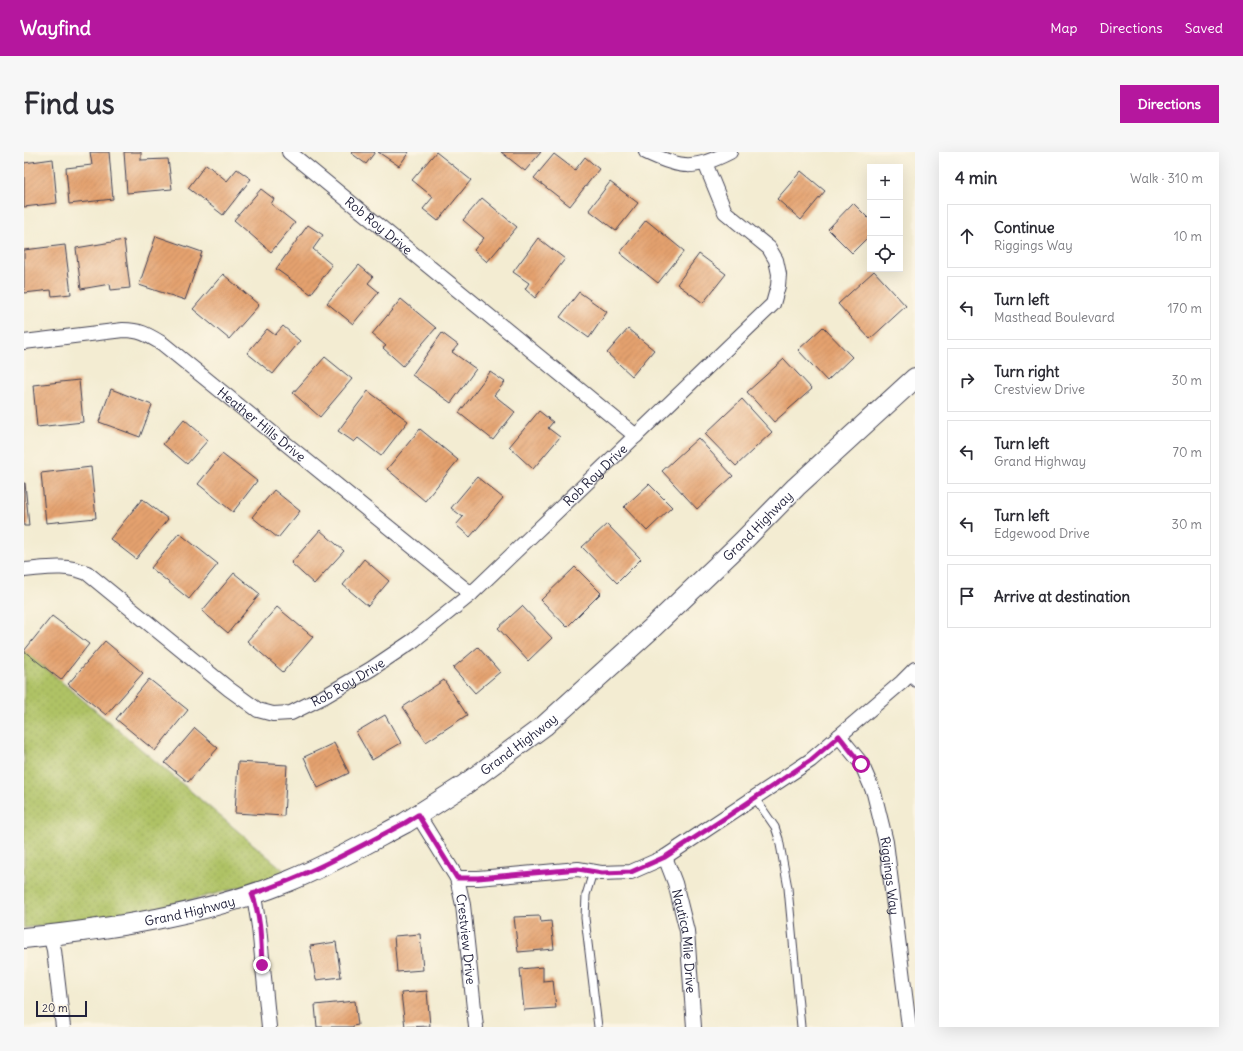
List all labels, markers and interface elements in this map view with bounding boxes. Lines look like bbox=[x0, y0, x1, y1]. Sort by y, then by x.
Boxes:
text: Wayfind bbox=[20, 16, 91, 40]
text: Map bbox=[1050, 19, 1077, 37]
text: Directions bbox=[1099, 19, 1163, 37]
text: Saved bbox=[1185, 19, 1223, 37]
button: Directions bbox=[1120, 85, 1219, 123]
text: Find us bbox=[24, 86, 115, 122]
map controls bbox=[867, 164, 903, 272]
button: + bbox=[867, 164, 903, 200]
text: 4 min bbox=[955, 167, 997, 189]
text: Walk · 310 m bbox=[1130, 170, 1203, 187]
street label: Rob Roy Drive bbox=[341, 193, 416, 259]
button: − bbox=[867, 200, 903, 236]
text: Continue bbox=[994, 218, 1055, 237]
icon: ahead bbox=[956, 225, 978, 247]
text: 10 m bbox=[1174, 228, 1202, 245]
button: locate bbox=[867, 236, 903, 272]
text: Riggings Way bbox=[994, 237, 1073, 254]
text: Turn left bbox=[994, 290, 1049, 309]
icon: left bbox=[956, 297, 978, 319]
text: 170 m bbox=[1167, 300, 1202, 317]
text: Masthead Boulevard bbox=[994, 309, 1115, 326]
text: Turn right bbox=[994, 362, 1059, 381]
icon: right bbox=[956, 369, 978, 391]
text: 30 m bbox=[1172, 372, 1202, 389]
text: Crestview Drive bbox=[994, 381, 1085, 398]
street label: Heather Hills Drive bbox=[214, 384, 309, 465]
text: Turn left bbox=[994, 434, 1049, 453]
street label: Rob Roy Drive bbox=[560, 440, 631, 510]
icon: left bbox=[956, 441, 978, 463]
text: 70 m bbox=[1173, 444, 1202, 461]
text: Grand Highway bbox=[994, 453, 1086, 470]
street label: Grand Highway bbox=[719, 488, 796, 565]
text: Turn left bbox=[994, 506, 1049, 525]
icon: left bbox=[956, 513, 978, 535]
text: 30 m bbox=[1172, 516, 1202, 533]
text: Edgewood Drive bbox=[994, 525, 1090, 542]
icon: arrive bbox=[956, 585, 978, 607]
text: Arrive at destination bbox=[994, 587, 1130, 606]
street label: Rob Roy Drive bbox=[308, 654, 388, 711]
street label: Grand Highway bbox=[477, 710, 561, 779]
route start bbox=[852, 755, 870, 773]
street label: Riggings Way bbox=[876, 835, 903, 916]
street label: Nautica Mile Drive bbox=[668, 887, 700, 994]
street label: Grand Highway bbox=[143, 892, 237, 930]
street label: Crestview Drive bbox=[452, 892, 479, 985]
route end bbox=[253, 956, 271, 974]
scale bar bbox=[36, 999, 87, 1018]
text: 20 m bbox=[42, 1001, 68, 1015]

